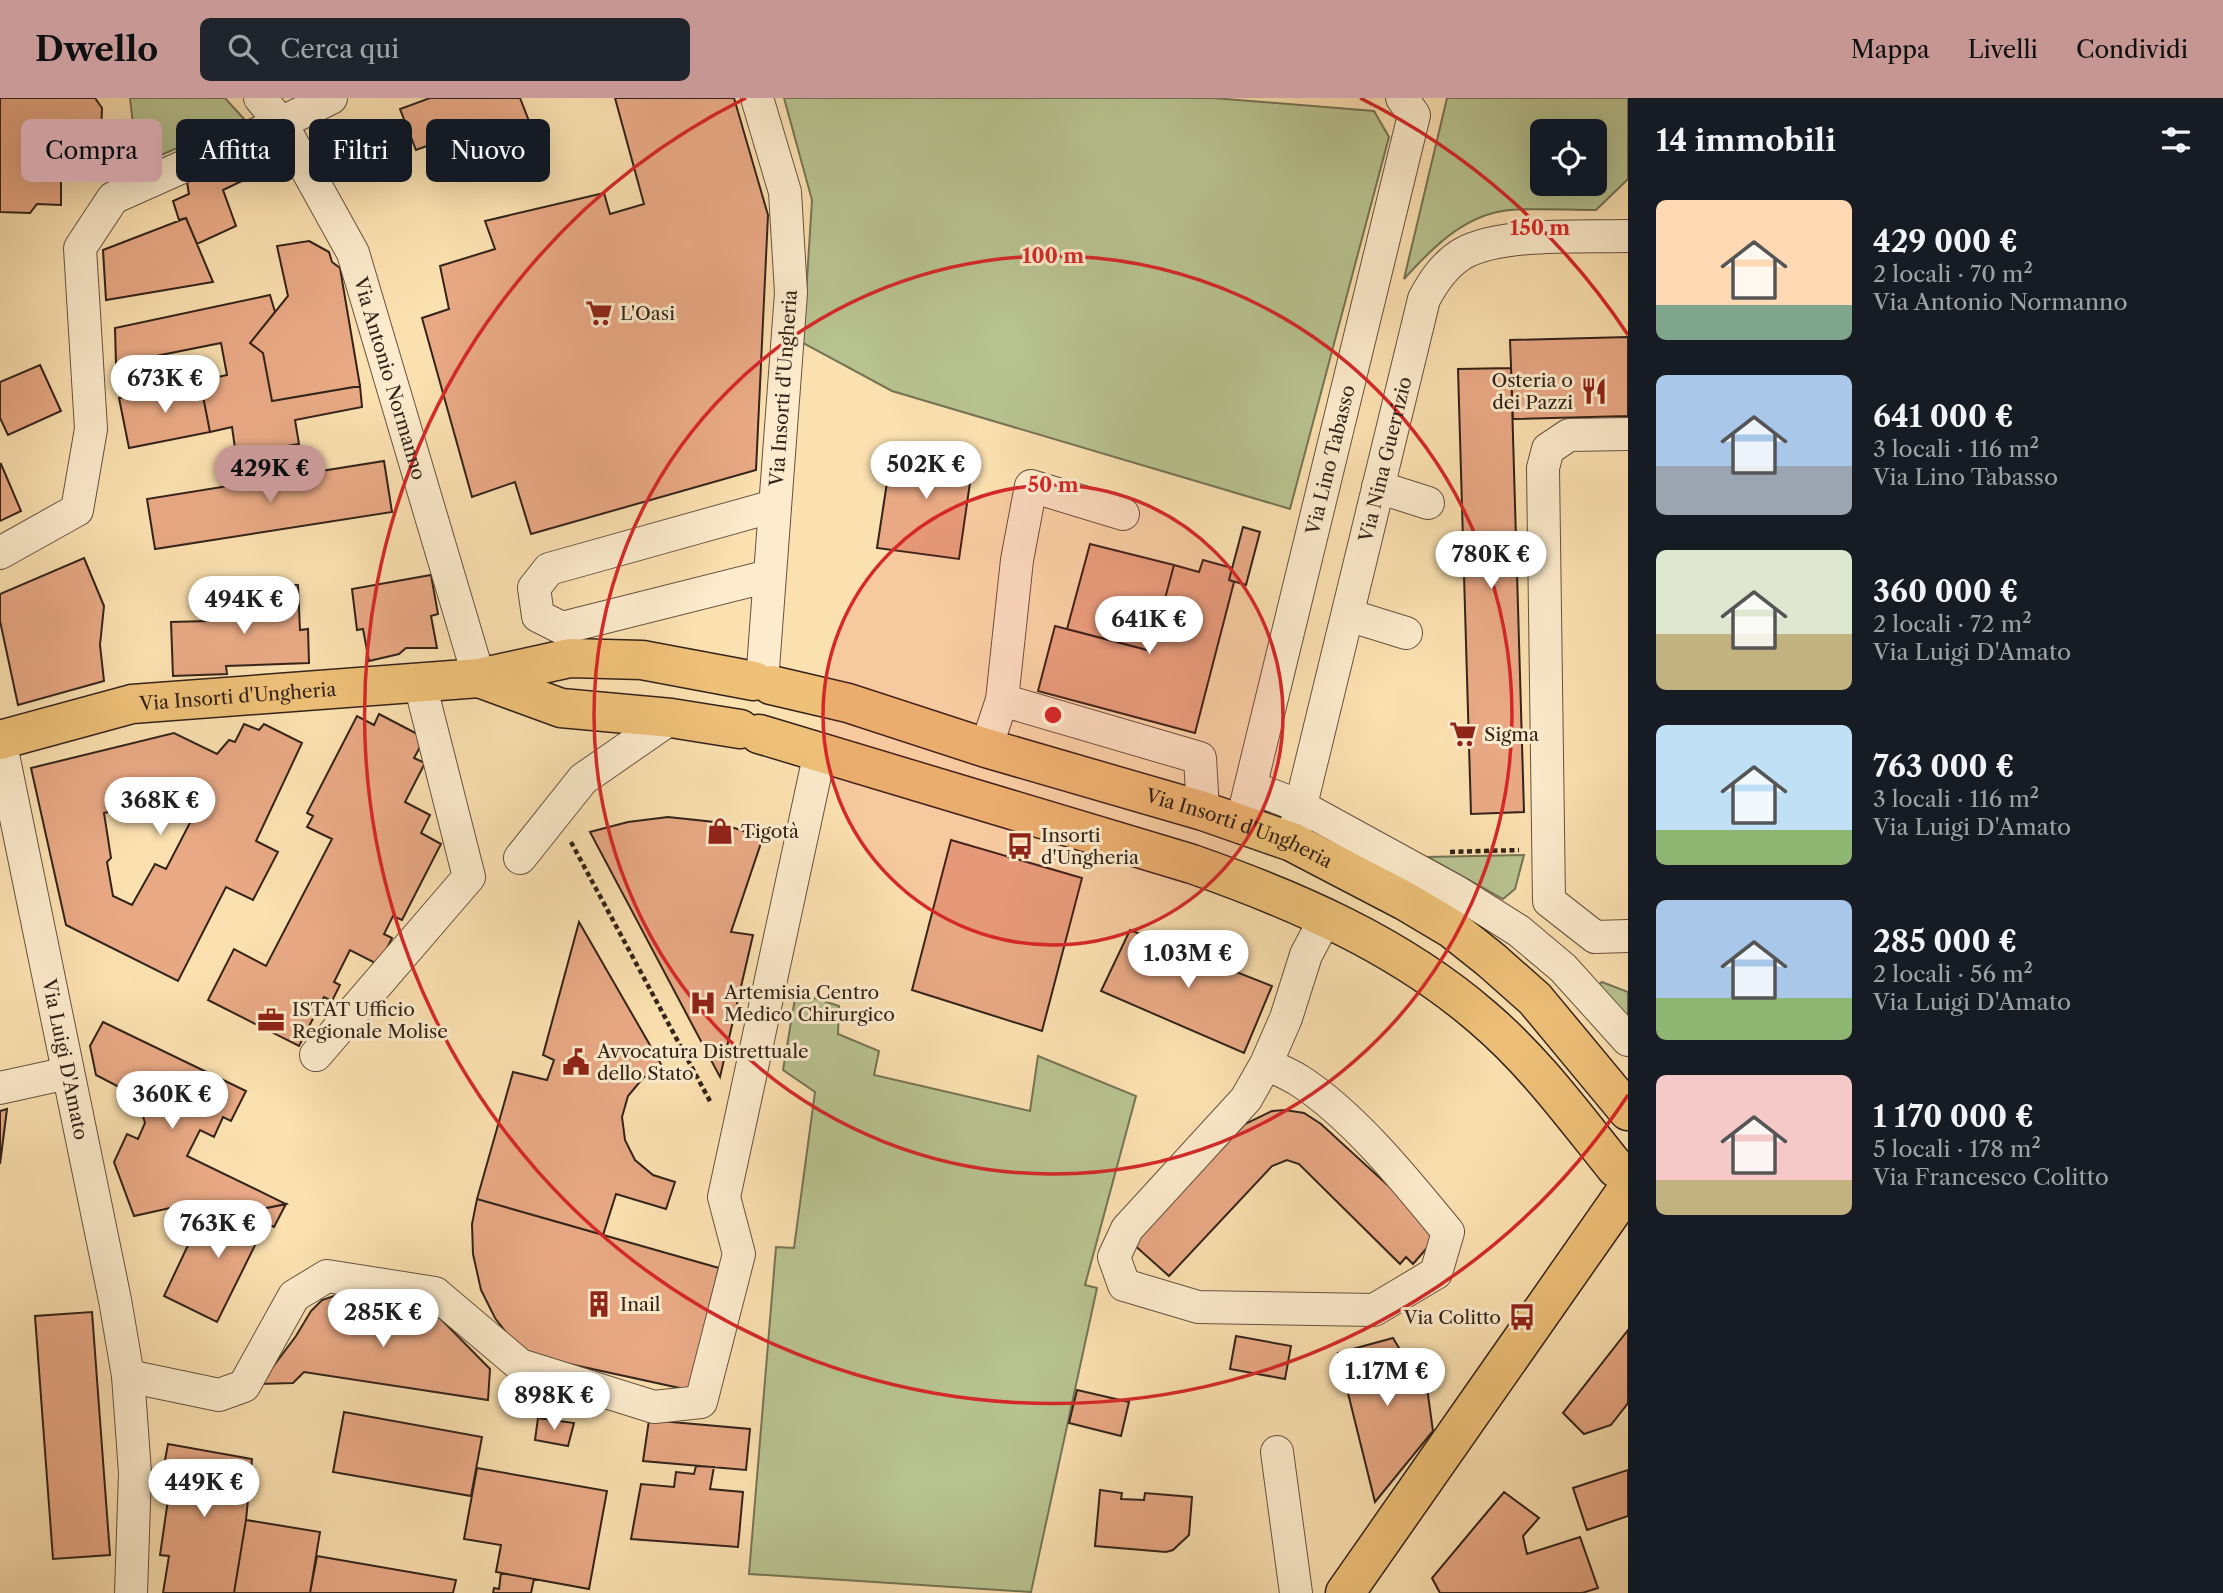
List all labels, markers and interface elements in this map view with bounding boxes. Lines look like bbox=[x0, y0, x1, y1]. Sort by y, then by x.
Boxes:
search box bbox=[200, 18, 690, 81]
text: Dwello bbox=[35, 29, 158, 70]
icon: search bbox=[224, 30, 262, 68]
text: Cerca qui bbox=[280, 33, 399, 65]
text: Mappa bbox=[1851, 35, 1930, 64]
text: Livelli bbox=[1968, 35, 2038, 64]
text: Condividi bbox=[2076, 35, 2188, 64]
chip: Compra bbox=[21, 119, 162, 182]
chip: Affitta bbox=[176, 119, 295, 182]
chip: Filtri bbox=[309, 119, 412, 182]
chip: Nuovo bbox=[426, 119, 550, 182]
map controls bbox=[1530, 119, 1607, 196]
button: locate bbox=[1530, 119, 1607, 196]
icon: filters bbox=[2157, 121, 2195, 159]
text: 14 immobili bbox=[1656, 122, 1836, 159]
text: 150 m bbox=[1510, 215, 1570, 240]
text: 429 000 € bbox=[1873, 223, 2018, 260]
icon: home bbox=[1712, 228, 1796, 312]
text: 100 m bbox=[1022, 243, 1084, 268]
text: 2 locali · 70 m² bbox=[1873, 260, 2033, 288]
street label: Via Antonio Normanno bbox=[348, 273, 431, 483]
text: Via Antonio Normanno bbox=[1873, 288, 2128, 316]
street label: Via Insorti d'Ungheria bbox=[765, 289, 802, 488]
supermarket icon: L'Oasi bbox=[584, 298, 614, 328]
place label: L'Oasi bbox=[620, 302, 675, 325]
pin: 673K € bbox=[108, 356, 222, 415]
text: 673K € bbox=[127, 364, 203, 392]
place label: Osteria o dei Pazzi bbox=[1491, 369, 1573, 414]
street label: Via Nina Guerrizio bbox=[1354, 374, 1417, 545]
restaurant icon: Osteria o dei Pazzi bbox=[1579, 376, 1609, 406]
street label: Via Lino Tabasso bbox=[1301, 383, 1360, 538]
text: 641 000 € bbox=[1873, 398, 2014, 435]
icon: home bbox=[1712, 403, 1796, 487]
text: 3 locali · 116 m² bbox=[1873, 435, 2039, 463]
pin: 502K € bbox=[869, 442, 983, 501]
pin: 429K € bbox=[213, 446, 327, 505]
text: 502K € bbox=[886, 450, 966, 478]
text: 429K € bbox=[230, 454, 310, 482]
text: Via Lino Tabasso bbox=[1873, 463, 2058, 491]
text: 50 m bbox=[1027, 472, 1079, 497]
pin: 780K € bbox=[1434, 532, 1548, 591]
text: 780K € bbox=[1451, 540, 1531, 568]
text: 360 000 € bbox=[1873, 573, 2018, 610]
pin: 494K € bbox=[187, 576, 301, 636]
icon: home bbox=[1712, 578, 1796, 662]
text: 494K € bbox=[204, 585, 284, 613]
pin: 641K € bbox=[1092, 596, 1206, 656]
text: 641K € bbox=[1111, 605, 1187, 633]
text: 2 locali · 72 m² bbox=[1873, 610, 2032, 638]
text: Via Luigi D'Amato bbox=[1873, 638, 2071, 666]
street label: Via Insorti d'Ungheria bbox=[138, 678, 337, 715]
centre of rings bbox=[1041, 703, 1065, 727]
supermarket icon: Sigma bbox=[1448, 719, 1478, 749]
place label: Sigma bbox=[1484, 723, 1539, 746]
text: 763 000 € bbox=[1873, 748, 2014, 785]
icon: home bbox=[1712, 753, 1796, 837]
pin: 368K € bbox=[103, 778, 217, 837]
street label: Via Insorti d'Ungheria bbox=[1142, 784, 1336, 873]
text: 3 locali · 116 m² bbox=[1873, 785, 2039, 813]
text: 368K € bbox=[120, 786, 200, 814]
text: Via Luigi D'Amato bbox=[1873, 813, 2071, 841]
shop icon: Tigotà bbox=[705, 816, 735, 846]
place label: Tigotà bbox=[741, 820, 799, 843]
place label: Insorti d'Ungheria bbox=[1041, 824, 1139, 869]
bus stop icon: Insorti d'Ungheria bbox=[1005, 831, 1035, 861]
text: 285 000 € bbox=[1873, 923, 2017, 960]
icon: home bbox=[1712, 928, 1796, 1012]
pin: 1.03M € bbox=[1123, 930, 1253, 990]
text: 1.03M € bbox=[1144, 939, 1232, 967]
text: 2 locali · 56 m² bbox=[1873, 960, 2033, 988]
street label: Via Luigi D'Amato bbox=[37, 976, 93, 1142]
place label: Artemisia Centro Medico Chirurgico bbox=[723, 981, 895, 1026]
hospital icon: Artemisia Centro Medico Chirurgico bbox=[688, 988, 718, 1018]
text: Via Luigi D'Amato bbox=[1873, 988, 2071, 1016]
place label: ISTAT Ufficio Regionale Molise bbox=[292, 998, 448, 1043]
office icon: ISTAT Ufficio Regionale Molise bbox=[256, 1005, 286, 1035]
place label: Avvocatura Distrettuale dello Stato bbox=[596, 1040, 809, 1085]
public building icon: Avvocatura Distrettuale dello Stato bbox=[561, 1047, 591, 1077]
pin: 360K € bbox=[115, 1072, 229, 1131]
text: 360K € bbox=[132, 1080, 212, 1108]
text: 1 170 000 € bbox=[1873, 1098, 2034, 1135]
icon: home bbox=[1712, 1103, 1796, 1187]
text: 5 locali · 178 m² bbox=[1873, 1135, 2041, 1163]
text: Via Francesco Colitto bbox=[1873, 1163, 2109, 1191]
pin: 763K € bbox=[161, 1200, 275, 1260]
text: 763K € bbox=[180, 1209, 256, 1237]
building icon: Inail bbox=[584, 1289, 614, 1319]
pin: 285K € bbox=[326, 1290, 440, 1349]
place label: Inail bbox=[620, 1293, 661, 1316]
text: 285K € bbox=[344, 1298, 422, 1326]
bus stop icon: Via Colitto bbox=[1507, 1302, 1537, 1332]
place label: Via Colitto bbox=[1403, 1306, 1501, 1329]
pin: 1.17M € bbox=[1322, 1348, 1452, 1408]
text: 1.17M € bbox=[1345, 1357, 1429, 1385]
pin: 898K € bbox=[497, 1372, 611, 1432]
text: 898K € bbox=[514, 1381, 594, 1409]
pin: 449K € bbox=[147, 1460, 261, 1519]
text: 449K € bbox=[164, 1468, 244, 1496]

